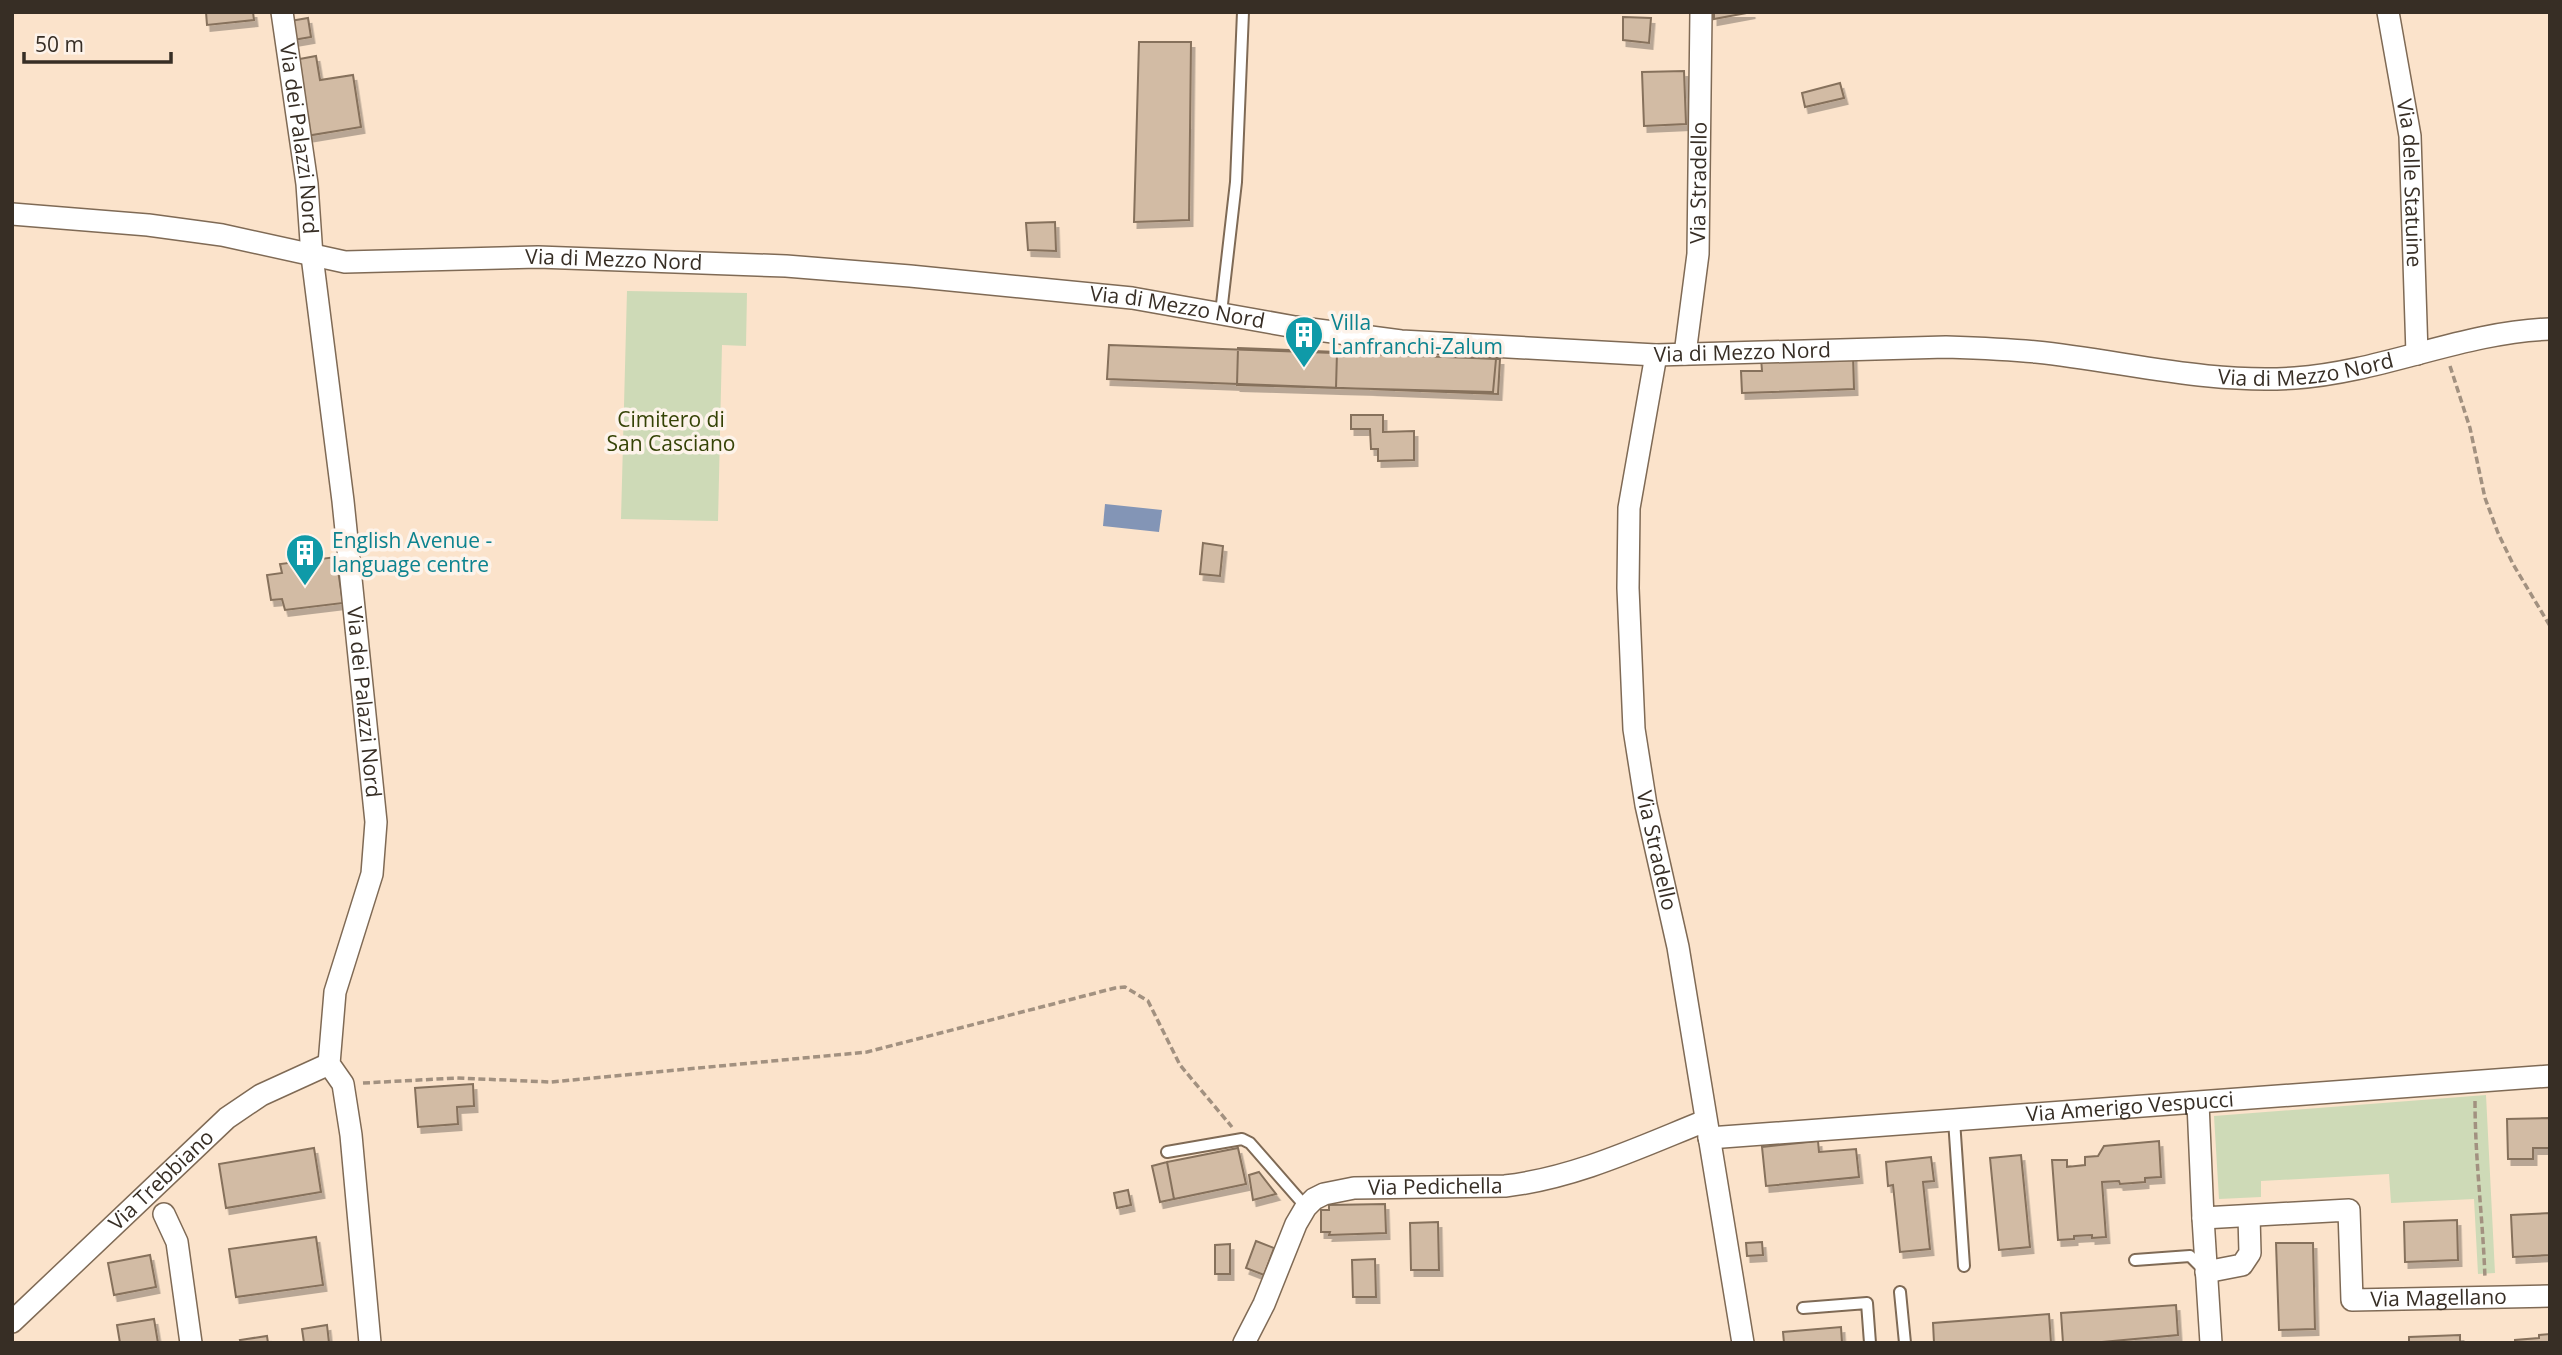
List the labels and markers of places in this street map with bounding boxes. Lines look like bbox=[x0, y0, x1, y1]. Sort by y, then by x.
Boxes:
place label: Villa Lanfranchi-Zalum bbox=[1331, 308, 1503, 360]
building icon: Villa Lanfranchi-Zalum bbox=[1283, 314, 1325, 369]
place label: English Avenue - language centre bbox=[332, 526, 492, 578]
building icon: English Avenue - language centre bbox=[284, 532, 326, 587]

